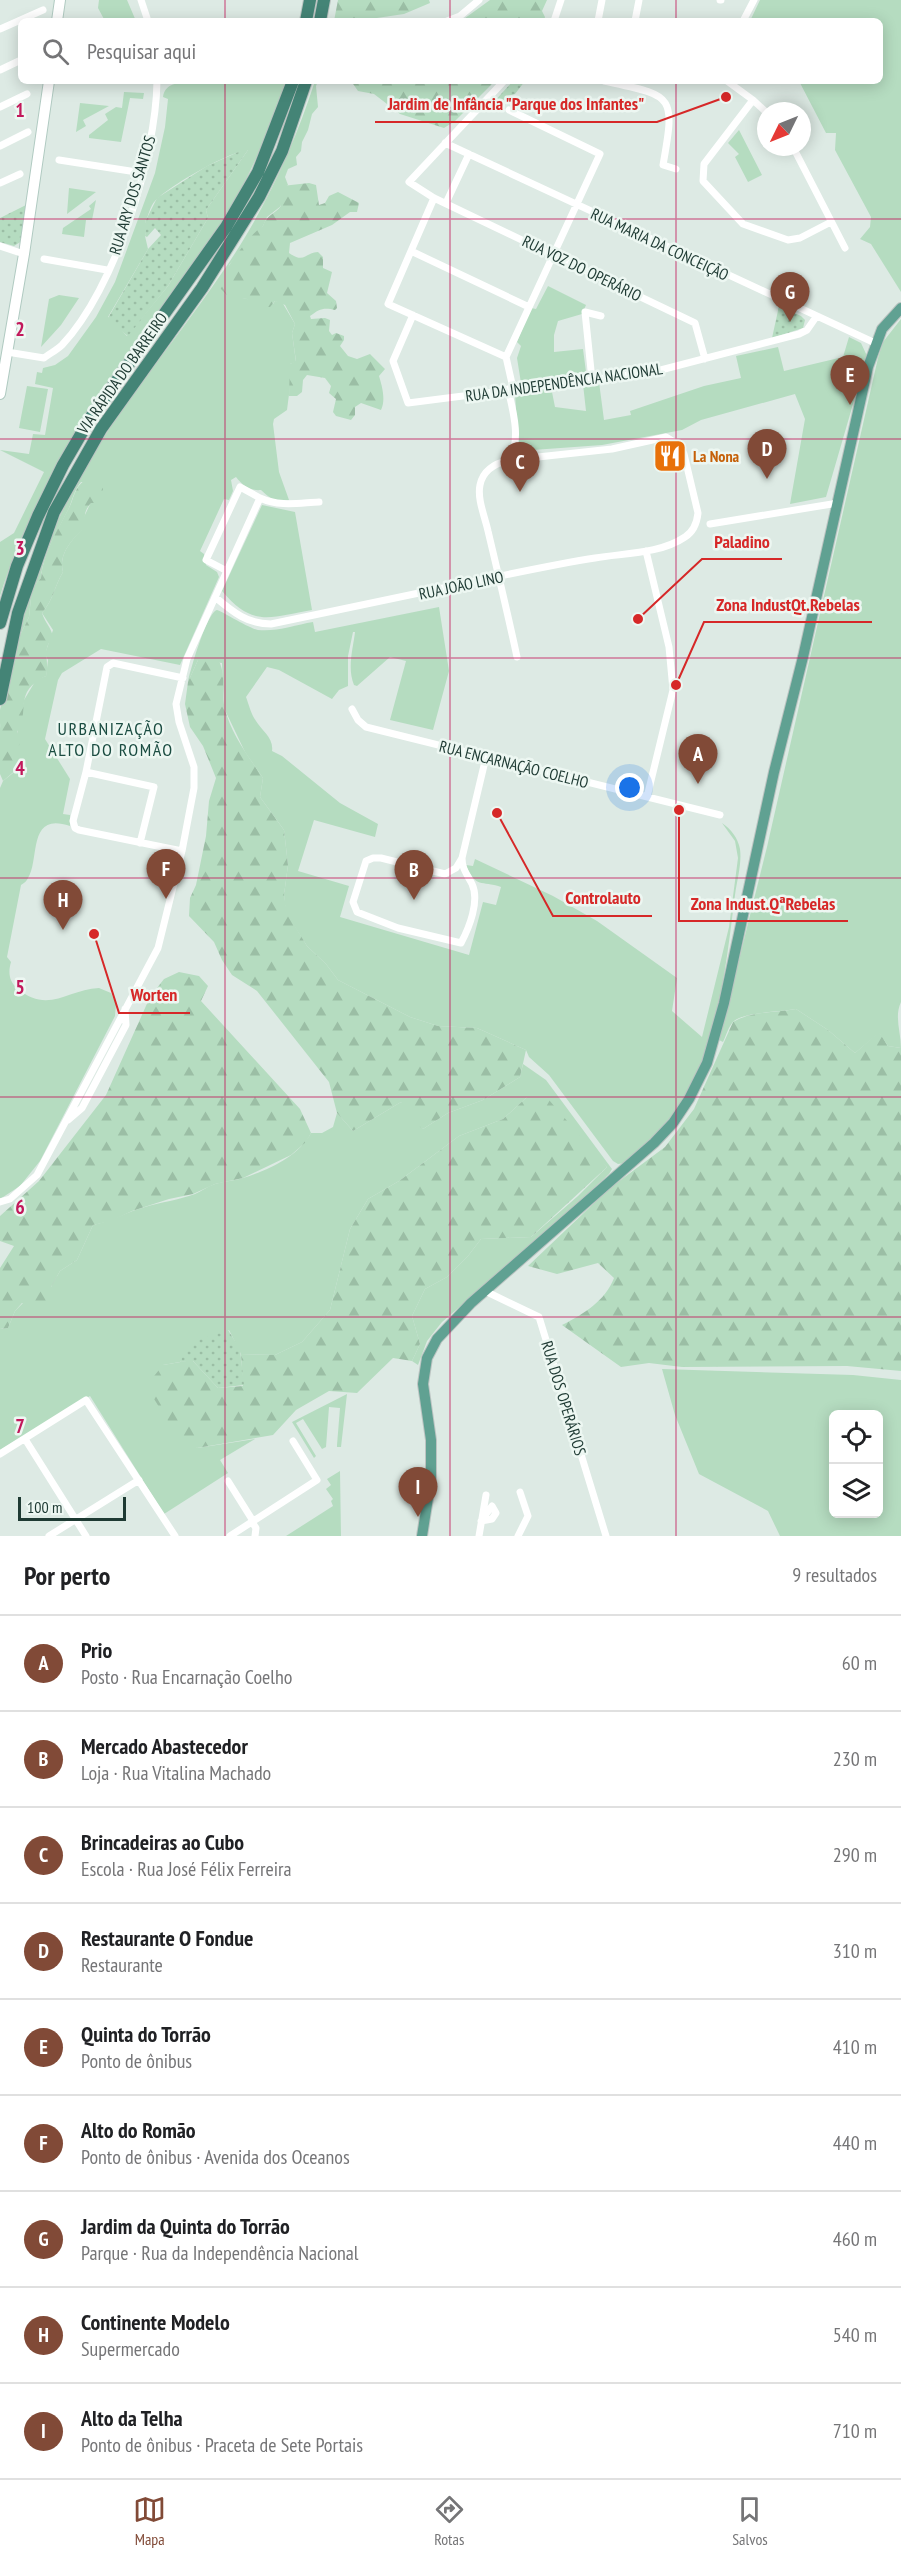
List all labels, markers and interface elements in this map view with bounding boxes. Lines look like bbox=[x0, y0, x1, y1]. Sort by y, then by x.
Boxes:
search box bbox=[18, 18, 883, 84]
icon: search bbox=[39, 35, 72, 68]
text: Pesquisar aqui bbox=[87, 37, 196, 65]
callout: Jardim de Infância "Parque dos Infantes" bbox=[375, 86, 657, 122]
text: Jardim de Infância "Parque dos Infantes" bbox=[387, 92, 644, 115]
text: 1 bbox=[15, 97, 25, 123]
north arrow bbox=[757, 102, 811, 156]
street label: RUA ARY DOS SANTOS bbox=[104, 133, 160, 257]
street label: RUA MARIA DA CONCEIÇÃO bbox=[588, 203, 732, 285]
street label: RUA VOZ DO OPERÁRIO bbox=[519, 231, 645, 306]
pin: G bbox=[770, 272, 810, 322]
street label: VIA RÁPIDA DO BARREIRO bbox=[72, 308, 171, 438]
text: 2 bbox=[15, 316, 25, 342]
pin: E bbox=[830, 356, 870, 405]
street label: RUA DA INDEPENDÊNCIA NACIONAL bbox=[464, 358, 664, 406]
pin: D bbox=[748, 430, 786, 479]
restaurant icon: La Nona bbox=[652, 438, 688, 474]
pin: C bbox=[500, 442, 540, 492]
place label: La Nona bbox=[693, 446, 740, 466]
callout: Paladino bbox=[702, 523, 782, 559]
text: Paladino bbox=[714, 530, 770, 553]
text: 3 bbox=[15, 535, 25, 561]
street label: RUA JOÃO LINO bbox=[417, 566, 505, 604]
callout: Zona IndustQt.Rebelas bbox=[704, 586, 872, 622]
text: Zona IndustQt.Rebelas bbox=[716, 593, 860, 616]
district label: URBANIZAÇÃO ALTO DO ROMÃO bbox=[48, 717, 174, 761]
pin: A bbox=[678, 734, 718, 784]
street label: RUA ENCARNAÇÃO COELHO bbox=[437, 736, 591, 792]
text: 4 bbox=[15, 755, 25, 781]
your location bbox=[615, 773, 644, 802]
pin: F bbox=[146, 850, 186, 899]
pin: B bbox=[394, 850, 434, 900]
pin: H bbox=[44, 880, 82, 930]
callout: Controlauto bbox=[553, 880, 652, 916]
callout: Zona Indust.QªRebelas bbox=[679, 885, 848, 921]
text: Controlauto bbox=[565, 886, 641, 909]
text: Zona Indust.QªRebelas bbox=[691, 892, 835, 915]
text: 5 bbox=[15, 974, 25, 1000]
callout: Worten bbox=[119, 977, 190, 1013]
text: Worten bbox=[130, 983, 177, 1006]
text: 6 bbox=[15, 1194, 25, 1220]
street label: RUA DOS OPERÁRIOS bbox=[537, 1338, 591, 1458]
map controls bbox=[829, 1410, 883, 1518]
button: locate bbox=[829, 1410, 883, 1464]
text: 7 bbox=[15, 1413, 25, 1439]
button: layers bbox=[829, 1464, 883, 1518]
pin: I bbox=[398, 1468, 438, 1517]
scale bar bbox=[18, 1494, 126, 1522]
text: 100 m bbox=[27, 1497, 62, 1517]
text: Por perto bbox=[24, 1559, 110, 1592]
text: 9 resultados bbox=[792, 1562, 877, 1588]
text: Prio bbox=[81, 1636, 112, 1664]
text: A bbox=[38, 1650, 49, 1676]
text: 60 m bbox=[842, 1650, 877, 1676]
text: Posto · Rua Encarnação Coelho bbox=[81, 1664, 292, 1690]
text: Mercado Abastecedor bbox=[81, 1732, 248, 1760]
text: B bbox=[39, 1746, 48, 1772]
text: 230 m bbox=[833, 1746, 877, 1772]
text: Loja · Rua Vitalina Machado bbox=[81, 1760, 271, 1786]
text: Brincadeiras ao Cubo bbox=[81, 1828, 244, 1856]
text: C bbox=[39, 1842, 48, 1868]
text: 290 m bbox=[833, 1842, 877, 1868]
text: Escola · Rua José Félix Ferreira bbox=[81, 1856, 291, 1882]
text: Restaurante O Fondue bbox=[81, 1924, 253, 1952]
text: D bbox=[38, 1938, 49, 1964]
text: 310 m bbox=[833, 1938, 877, 1964]
text: Restaurante bbox=[81, 1952, 163, 1978]
text: Quinta do Torrão bbox=[81, 2020, 211, 2048]
text: E bbox=[39, 2034, 48, 2060]
text: 410 m bbox=[833, 2034, 877, 2060]
text: Ponto de ônibus bbox=[81, 2048, 192, 2074]
text: Alto do Romão bbox=[81, 2116, 196, 2144]
text: F bbox=[39, 2130, 48, 2156]
text: 440 m bbox=[833, 2130, 877, 2156]
text: Ponto de ônibus · Avenida dos Oceanos bbox=[81, 2144, 350, 2170]
text: Jardim da Quinta do Torrão bbox=[81, 2212, 290, 2240]
text: G bbox=[38, 2226, 49, 2252]
text: 460 m bbox=[833, 2226, 877, 2252]
text: Parque · Rua da Independência Nacional bbox=[81, 2240, 359, 2266]
text: Continente Modelo bbox=[81, 2308, 230, 2336]
text: H bbox=[38, 2322, 49, 2348]
text: 540 m bbox=[833, 2322, 877, 2348]
text: Supermercado bbox=[81, 2336, 180, 2362]
text: Alto da Telha bbox=[81, 2404, 183, 2432]
text: I bbox=[41, 2418, 46, 2444]
text: 710 m bbox=[833, 2418, 877, 2444]
text: Ponto de ônibus · Praceta de Sete Portais bbox=[81, 2432, 363, 2458]
tab: Mapa bbox=[133, 2493, 166, 2549]
tab: Rotas bbox=[433, 2493, 466, 2549]
tab: Salvos bbox=[732, 2493, 768, 2549]

